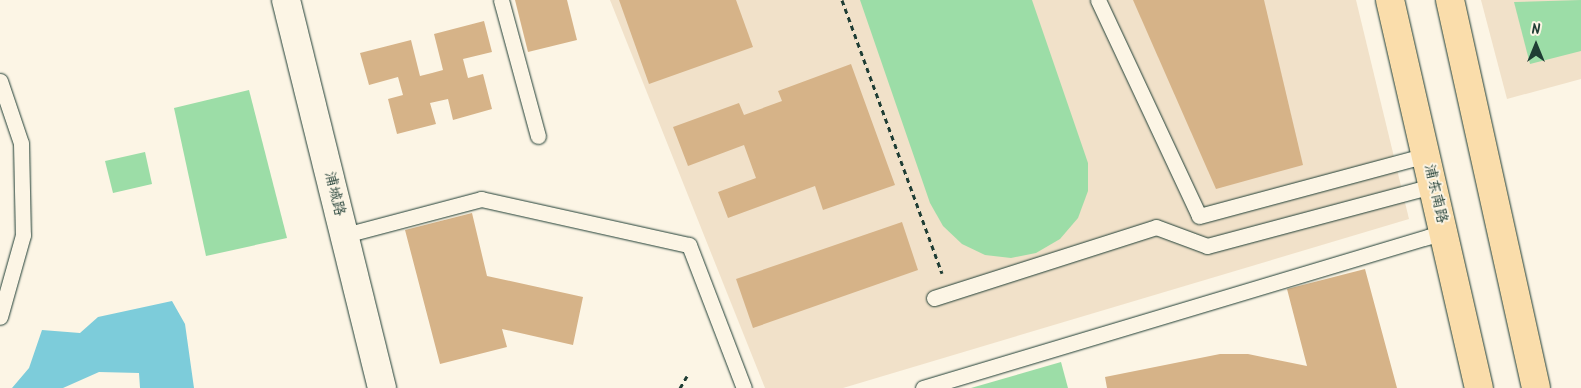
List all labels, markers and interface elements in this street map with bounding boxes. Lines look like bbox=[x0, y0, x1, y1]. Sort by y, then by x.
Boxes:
text: N bbox=[1532, 19, 1540, 41]
north arrow bbox=[1511, 20, 1561, 70]
street label: 浦东南路 bbox=[1419, 163, 1451, 225]
street label: 浦城路 bbox=[320, 170, 348, 218]

